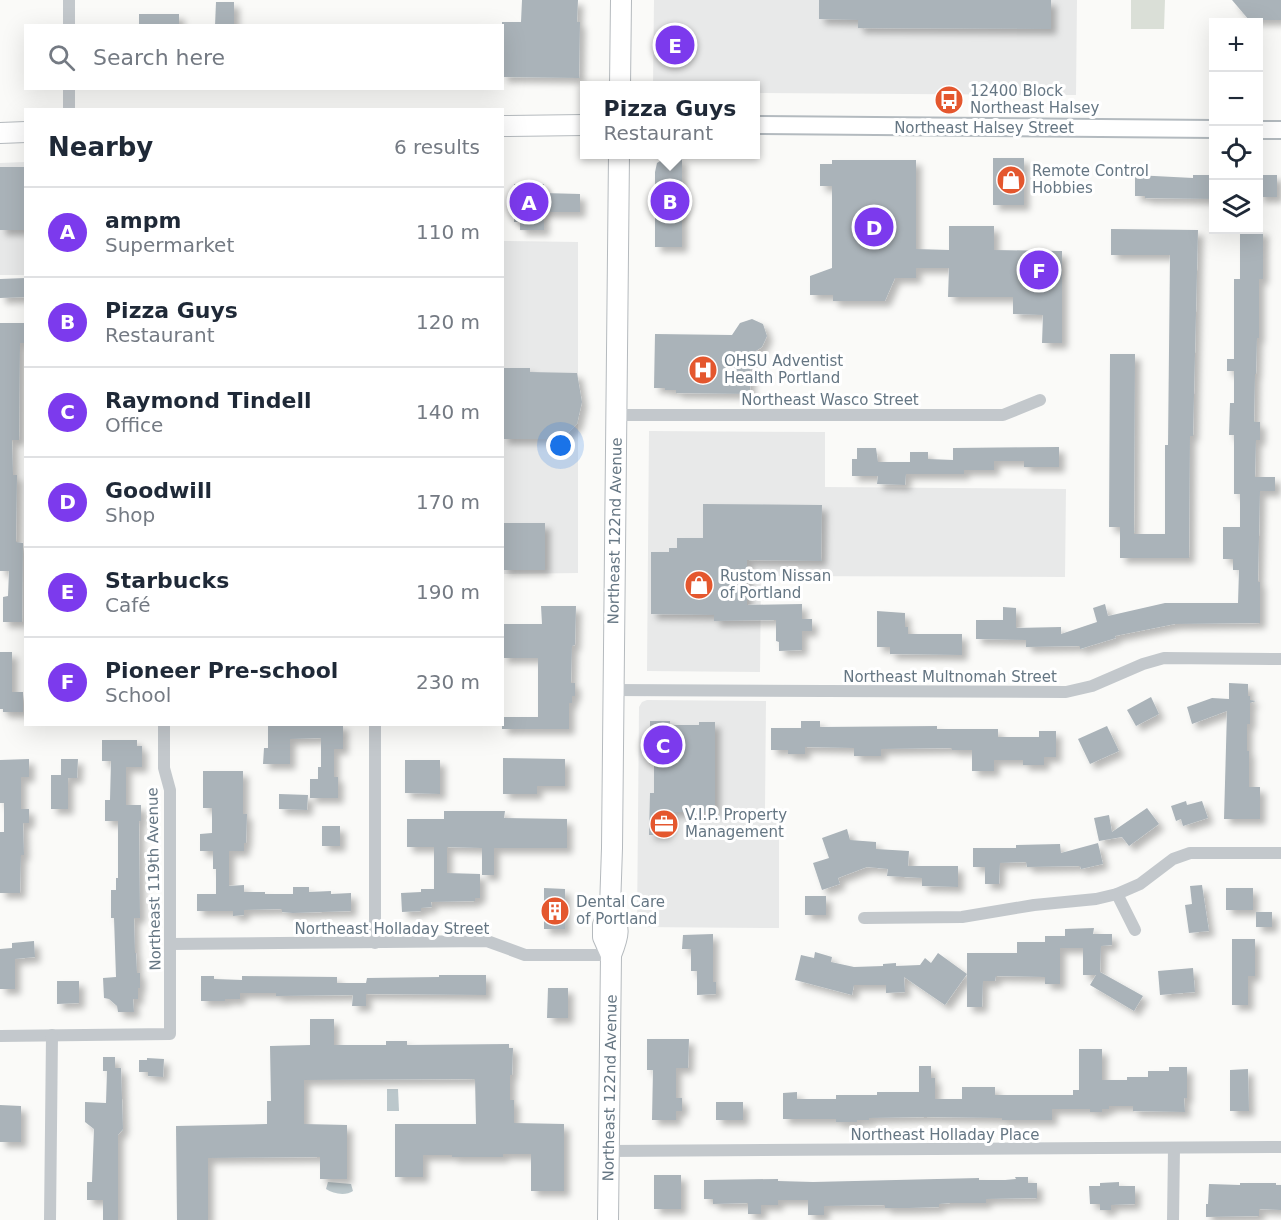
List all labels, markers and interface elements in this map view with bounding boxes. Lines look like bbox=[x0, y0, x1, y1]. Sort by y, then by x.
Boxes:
map controls bbox=[1209, 18, 1263, 234]
button: + bbox=[1209, 18, 1263, 72]
pin: E bbox=[656, 22, 694, 68]
search box bbox=[24, 24, 504, 90]
icon: search bbox=[45, 41, 78, 74]
text: Search here bbox=[93, 45, 225, 70]
button: − bbox=[1209, 72, 1263, 126]
popup bbox=[580, 81, 760, 159]
place label: 12400 Block Northeast Halsey bbox=[970, 82, 1100, 117]
bus stop icon: 12400 Block Northeast Halsey bbox=[933, 84, 965, 116]
text: Pizza Guys bbox=[604, 96, 736, 121]
street label: Northeast Halsey Street bbox=[894, 119, 1074, 137]
text: Restaurant bbox=[604, 121, 713, 145]
button: locate bbox=[1209, 126, 1263, 180]
text: Nearby bbox=[48, 132, 153, 162]
text: 6 results bbox=[394, 135, 480, 159]
place label: Remote Control Hobbies bbox=[1032, 162, 1149, 197]
shop icon: Remote Control Hobbies bbox=[995, 164, 1027, 196]
pin: B bbox=[650, 178, 690, 224]
pin: A bbox=[510, 180, 548, 224]
button: layers bbox=[1209, 180, 1263, 234]
pin: D bbox=[854, 204, 894, 250]
text: ampm bbox=[105, 208, 181, 233]
text: A bbox=[60, 220, 75, 244]
text: 110 m bbox=[416, 220, 480, 244]
text: Supermarket bbox=[105, 233, 234, 257]
pin: F bbox=[1020, 248, 1058, 292]
text: Pizza Guys bbox=[105, 298, 238, 323]
text: B bbox=[60, 310, 75, 334]
text: 120 m bbox=[416, 310, 480, 334]
text: Restaurant bbox=[105, 323, 215, 347]
place label: OHSU Adventist Health Portland bbox=[724, 352, 843, 387]
hospital icon: OHSU Adventist Health Portland bbox=[687, 354, 719, 386]
text: Raymond Tindell bbox=[105, 388, 312, 413]
street label: Northeast Wasco Street bbox=[741, 391, 919, 409]
text: C bbox=[60, 400, 75, 424]
text: 140 m bbox=[416, 400, 480, 424]
text: Office bbox=[105, 413, 163, 437]
your location bbox=[546, 431, 575, 460]
street label: Northeast 122nd Avenue bbox=[604, 437, 626, 625]
text: Goodwill bbox=[105, 478, 212, 503]
text: D bbox=[59, 490, 76, 514]
text: 170 m bbox=[416, 490, 480, 514]
text: Shop bbox=[105, 503, 155, 527]
place label: Rustom Nissan of Portland bbox=[720, 567, 831, 602]
text: Starbucks bbox=[105, 568, 229, 593]
shop icon: Rustom Nissan of Portland bbox=[683, 569, 715, 601]
text: E bbox=[61, 580, 74, 604]
text: 190 m bbox=[416, 580, 480, 604]
text: Café bbox=[105, 593, 151, 617]
text: Pioneer Pre-school bbox=[105, 658, 338, 683]
street label: Northeast Multnomah Street bbox=[843, 668, 1057, 686]
text: F bbox=[61, 670, 74, 694]
text: 230 m bbox=[416, 670, 480, 694]
text: School bbox=[105, 683, 171, 707]
pin: C bbox=[644, 722, 682, 768]
street label: Northeast 119th Avenue bbox=[143, 787, 165, 971]
place label: V.I.P. Property Management bbox=[685, 806, 787, 841]
office icon: V.I.P. Property Management bbox=[648, 808, 680, 840]
place label: Dental Care of Portland bbox=[576, 893, 665, 928]
building icon: Dental Care of Portland bbox=[539, 895, 571, 927]
street label: Northeast Holladay Street bbox=[295, 920, 489, 938]
street label: Northeast 122nd Avenue bbox=[599, 994, 621, 1182]
street label: Northeast Holladay Place bbox=[850, 1126, 1040, 1144]

